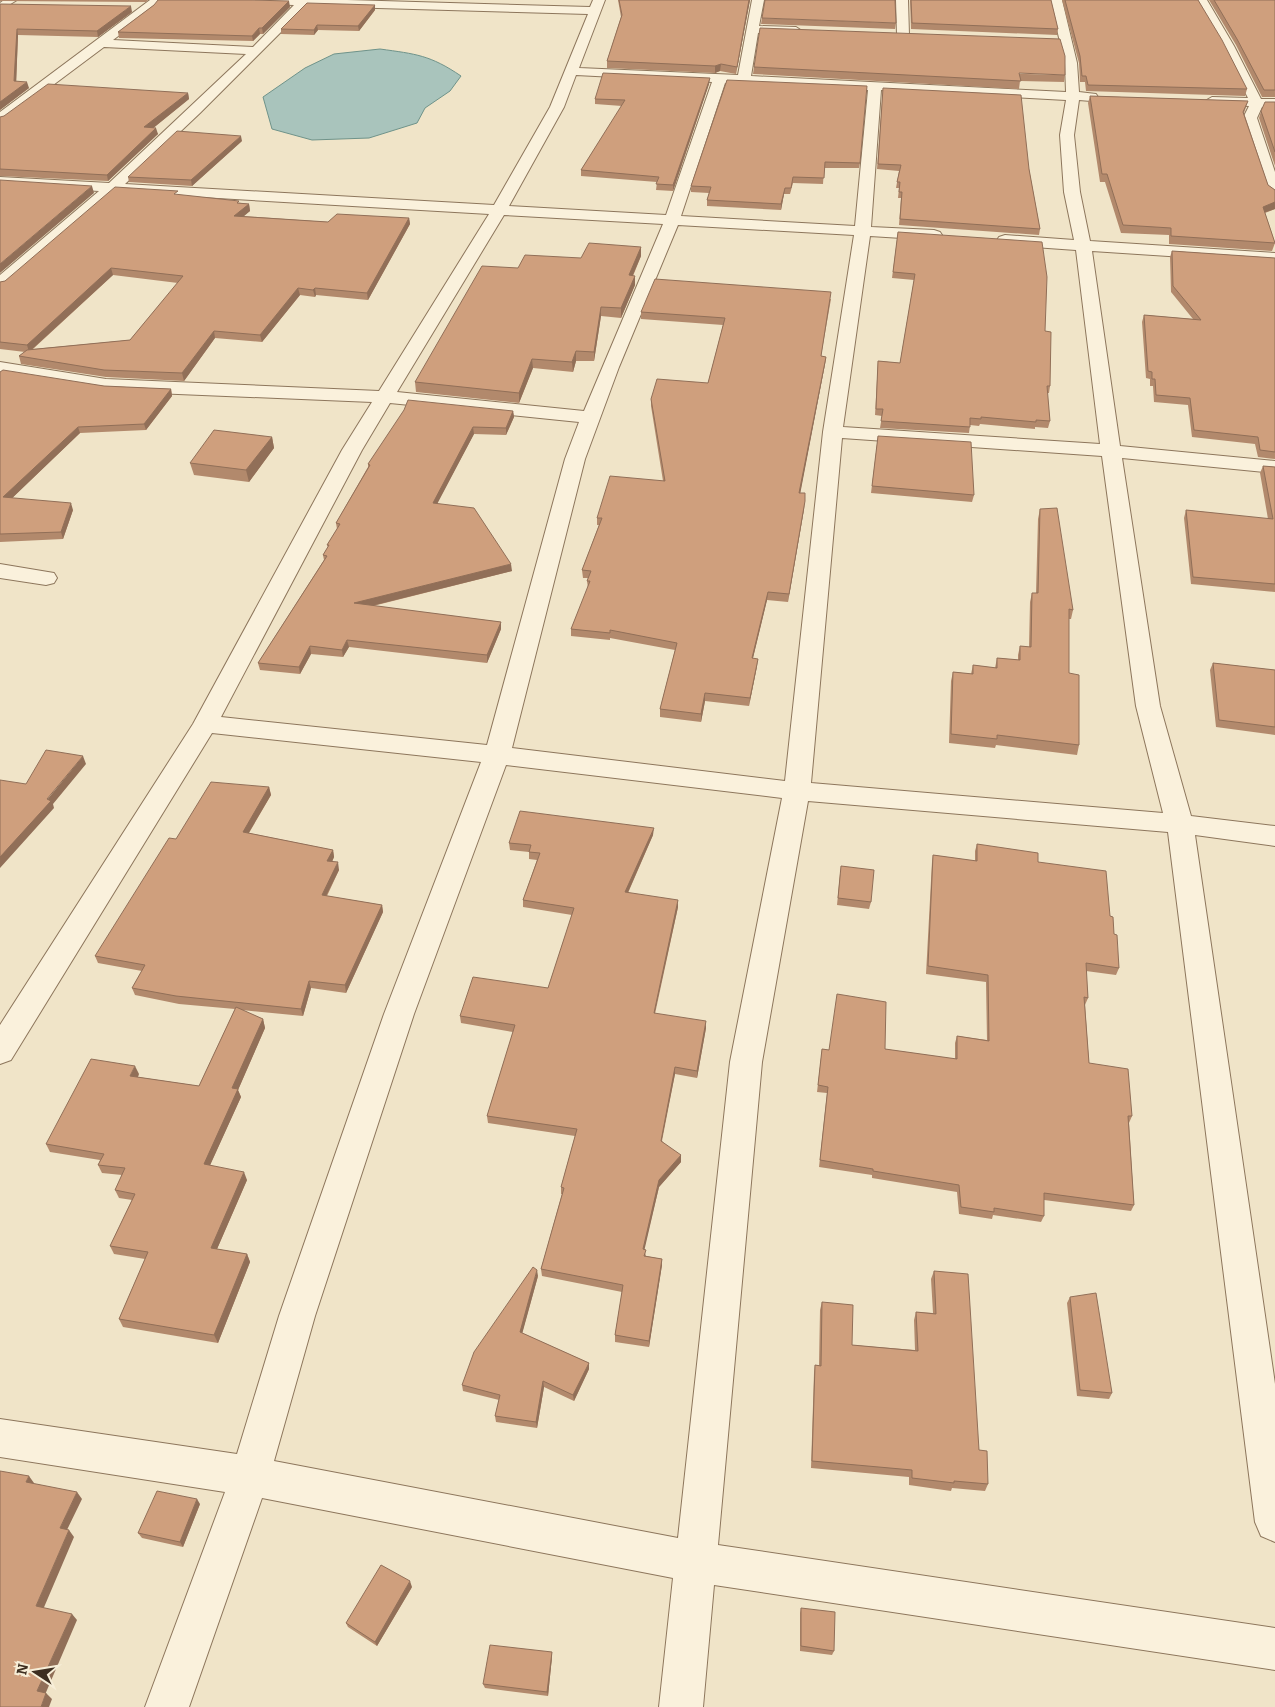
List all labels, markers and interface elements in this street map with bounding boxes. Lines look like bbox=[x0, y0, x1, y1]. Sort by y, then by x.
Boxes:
north arrow bbox=[10, 1647, 60, 1697]
text: N bbox=[13, 1662, 32, 1676]

